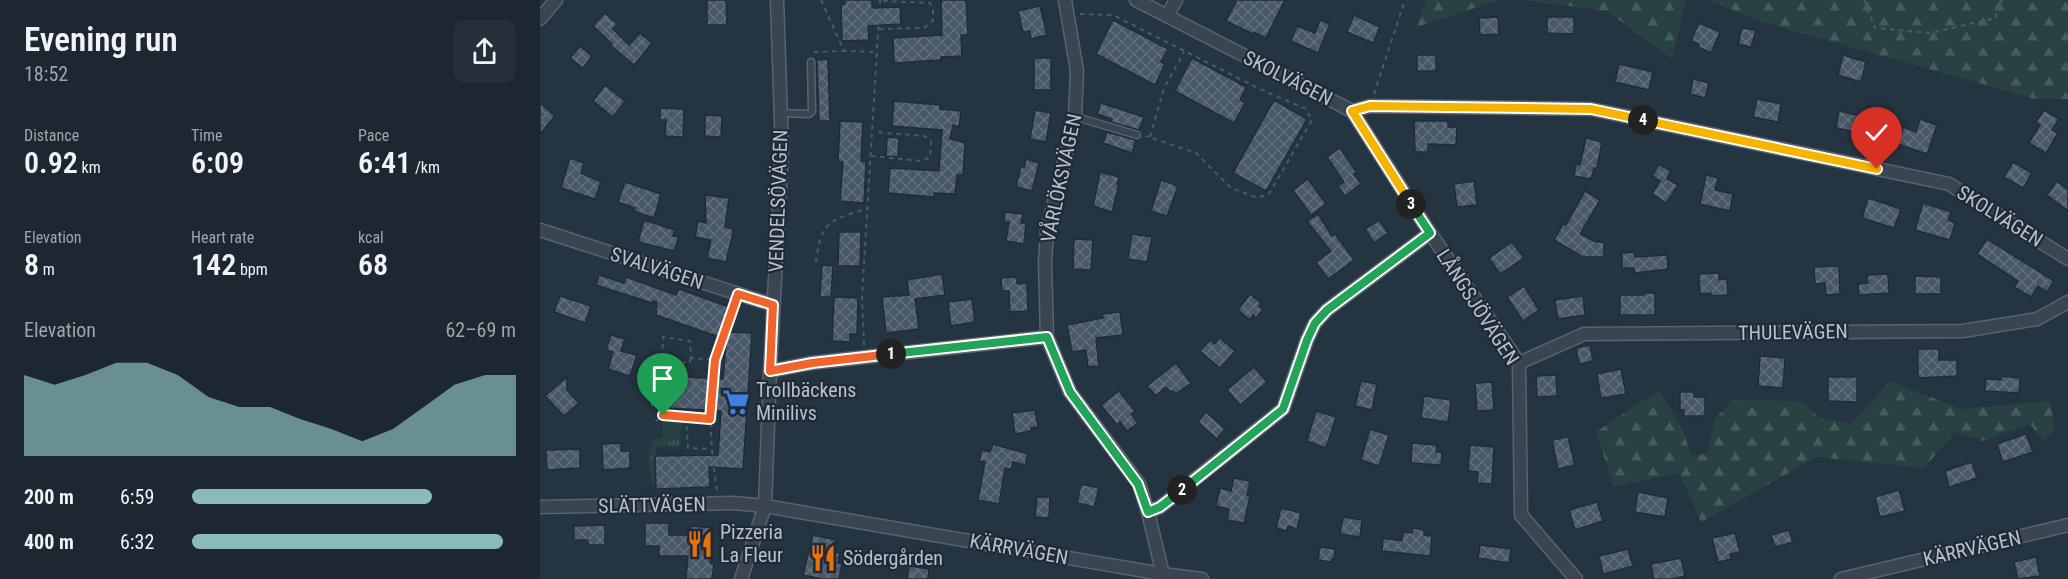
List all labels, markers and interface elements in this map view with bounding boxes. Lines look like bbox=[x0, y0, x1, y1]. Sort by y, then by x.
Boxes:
text: Evening run bbox=[24, 20, 178, 59]
button: share bbox=[453, 20, 516, 83]
street label: SKOLVÄGEN bbox=[1239, 45, 1337, 111]
text: 18:52 bbox=[24, 62, 68, 86]
pin: 4 bbox=[1628, 105, 1658, 135]
pin bbox=[1851, 107, 1902, 169]
text: 4 bbox=[1639, 110, 1647, 129]
street label: VÅRLÖKSVÄGEN bbox=[1036, 112, 1086, 244]
icon: check bbox=[1860, 116, 1893, 149]
text: Distance bbox=[24, 126, 79, 145]
text: Time bbox=[191, 126, 223, 145]
text: Pace bbox=[358, 126, 389, 145]
street label: VENDELSÖVÄGEN bbox=[764, 129, 792, 273]
text: 0.92 bbox=[24, 145, 78, 180]
text: 6:09 bbox=[191, 145, 244, 180]
text: 6:41 bbox=[358, 145, 411, 180]
text: km bbox=[78, 158, 101, 177]
text: /km bbox=[411, 158, 440, 177]
street label: SKOLVÄGEN bbox=[1953, 180, 2047, 252]
pin: 3 bbox=[1396, 189, 1426, 219]
text: 3 bbox=[1407, 194, 1415, 213]
text: Elevation bbox=[24, 228, 82, 247]
text: Heart rate bbox=[191, 228, 254, 247]
text: kcal bbox=[358, 228, 384, 247]
street label: SVALVÄGEN bbox=[608, 242, 706, 294]
street label: LÅNGSJÖVÄGEN bbox=[1432, 245, 1524, 369]
text: 8 bbox=[24, 247, 39, 282]
text: 142 bbox=[191, 247, 236, 282]
text: 68 bbox=[358, 247, 388, 282]
text: m bbox=[39, 260, 55, 279]
text: bpm bbox=[236, 260, 268, 279]
text: Elevation bbox=[24, 318, 96, 342]
text: 62–69 m bbox=[445, 318, 516, 342]
street label: THULEVÄGEN bbox=[1738, 319, 1848, 345]
pin: 1 bbox=[876, 339, 906, 369]
text: 1 bbox=[887, 344, 895, 363]
pin bbox=[637, 353, 688, 415]
icon: arrive bbox=[646, 362, 679, 395]
place label: Trollbäckens Minilivs bbox=[756, 378, 856, 425]
supermarket icon: Trollbäckens Minilivs bbox=[721, 387, 751, 417]
pin: 2 bbox=[1167, 475, 1197, 505]
text: 2 bbox=[1178, 480, 1186, 499]
text: 200 m bbox=[24, 485, 74, 509]
text: 6:59 bbox=[120, 485, 154, 509]
street label: SLÄTTVÄGEN bbox=[598, 492, 706, 518]
place label: Pizzeria La Fleur bbox=[720, 520, 783, 567]
street label: KÄRRVÄGEN bbox=[1921, 525, 2023, 571]
restaurant icon: Pizzeria La Fleur bbox=[685, 529, 715, 559]
street label: KÄRRVÄGEN bbox=[968, 529, 1070, 569]
text: 400 m bbox=[24, 530, 74, 554]
text: 6:32 bbox=[120, 530, 154, 554]
restaurant icon: Södergården bbox=[808, 543, 838, 573]
place label: Södergården bbox=[843, 546, 943, 570]

